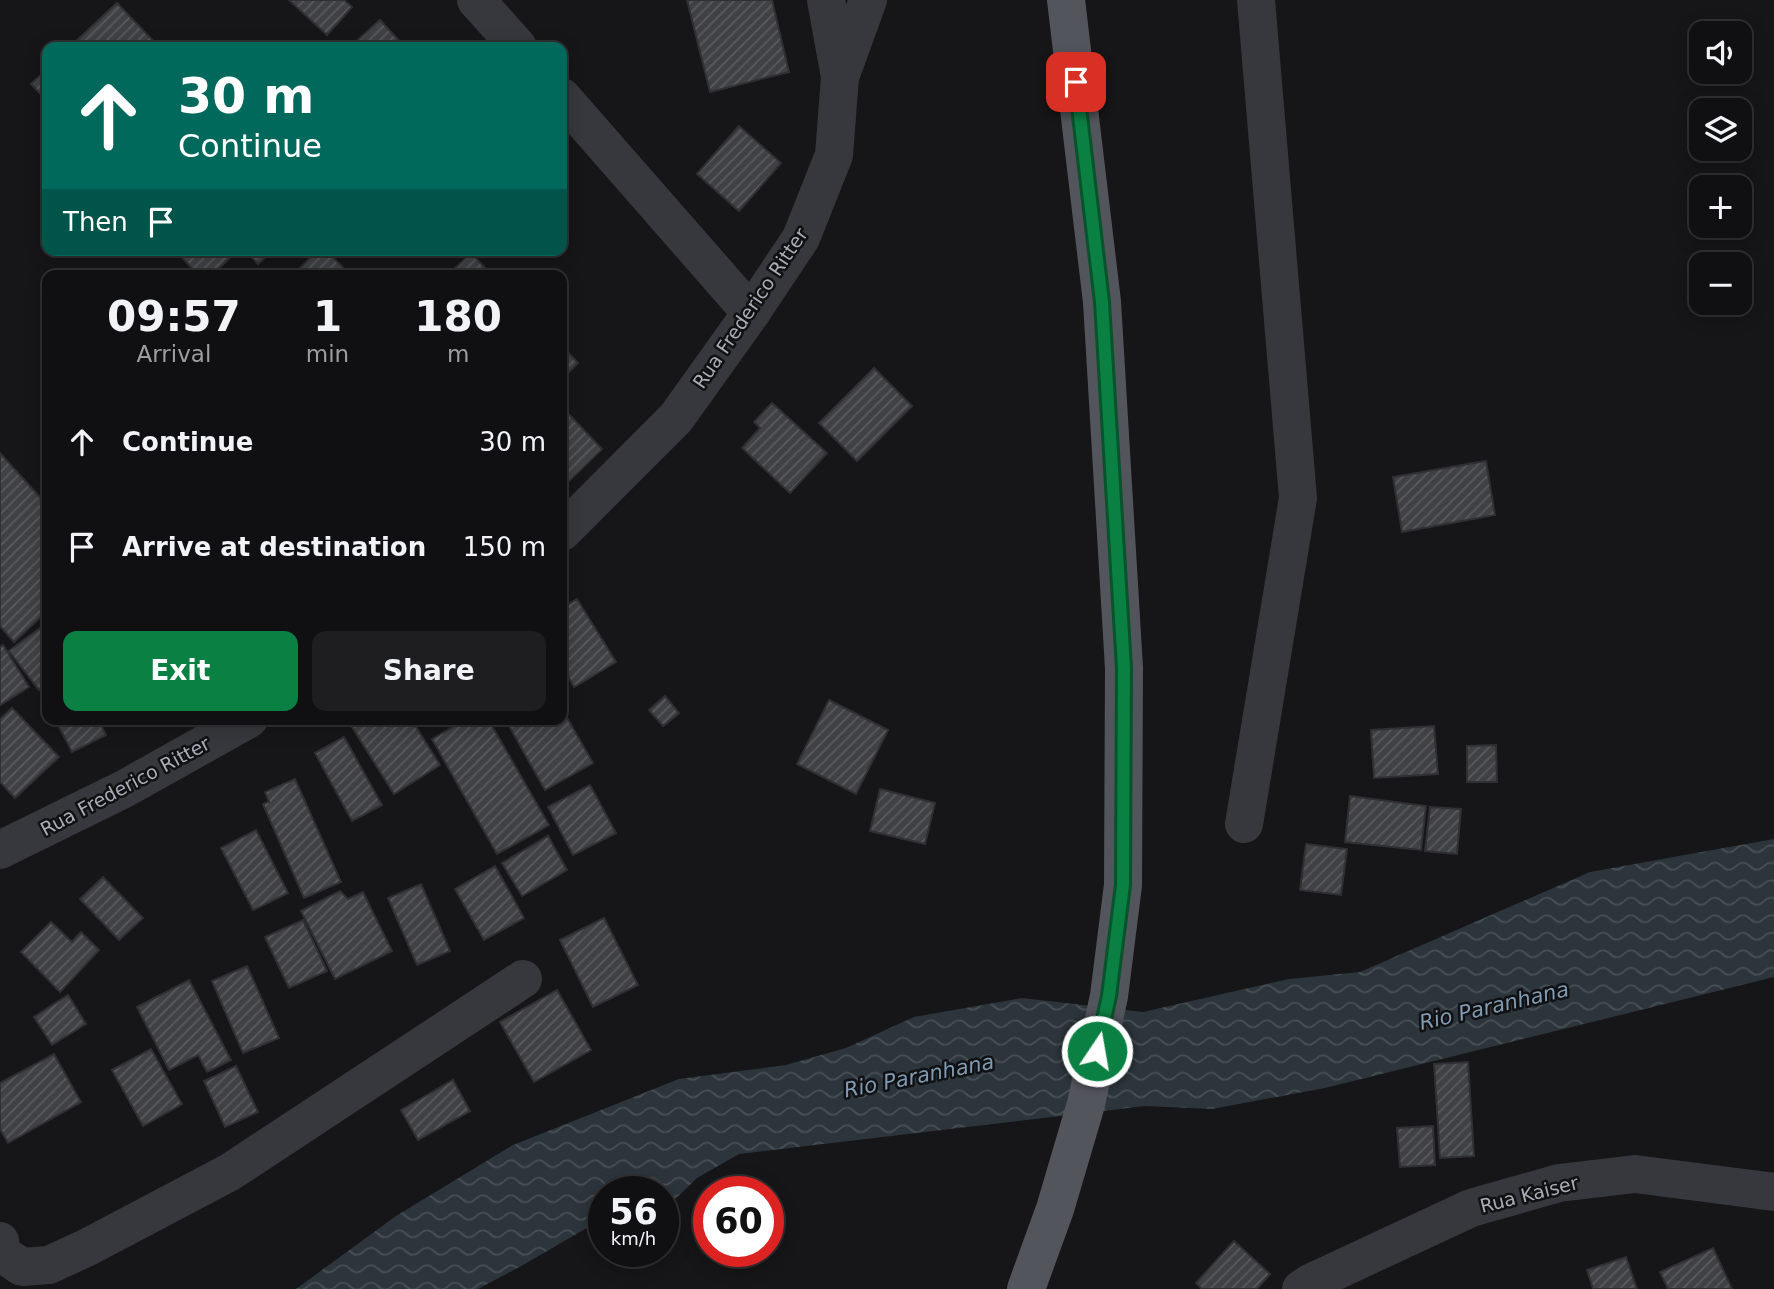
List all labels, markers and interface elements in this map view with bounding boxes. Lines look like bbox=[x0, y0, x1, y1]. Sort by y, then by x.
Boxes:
map controls bbox=[1689, 21, 1752, 315]
button: sound bbox=[1689, 21, 1752, 84]
pin bbox=[1046, 52, 1106, 112]
icon: arrive bbox=[1057, 63, 1095, 101]
text: 30 m bbox=[178, 68, 314, 125]
icon: ahead bbox=[63, 70, 154, 161]
button: layers bbox=[1689, 98, 1752, 161]
text: Continue bbox=[178, 127, 322, 165]
button: + bbox=[1689, 175, 1752, 238]
icon: arrive bbox=[142, 203, 180, 241]
text: Then bbox=[63, 207, 128, 237]
street label: Rua Frederico Ritter bbox=[688, 224, 812, 392]
button: − bbox=[1689, 252, 1752, 315]
text: 09:57 bbox=[107, 292, 241, 341]
text: 1 bbox=[313, 292, 342, 341]
text: 180 bbox=[414, 292, 502, 341]
text: Arrival bbox=[137, 341, 211, 367]
text: min bbox=[306, 341, 349, 367]
text: m bbox=[447, 341, 469, 367]
icon: ahead bbox=[63, 423, 101, 461]
text: Continue bbox=[122, 427, 253, 457]
text: 30 m bbox=[479, 427, 546, 457]
icon: arrive bbox=[63, 528, 101, 566]
text: Arrive at destination bbox=[122, 532, 426, 562]
text: 150 m bbox=[463, 532, 546, 562]
button: Exit bbox=[63, 631, 298, 711]
button: Share bbox=[312, 631, 546, 711]
street label: Rua Frederico Ritter bbox=[37, 732, 214, 840]
water label: Rio Paranhana bbox=[1417, 977, 1571, 1035]
position arrow bbox=[1060, 1014, 1134, 1088]
water label: Rio Paranhana bbox=[842, 1050, 996, 1102]
street label: Rua Kaiser bbox=[1478, 1171, 1581, 1217]
speed limit sign: 60 bbox=[693, 1176, 784, 1267]
text: 56 bbox=[609, 1192, 658, 1232]
text: km/h bbox=[611, 1228, 656, 1249]

